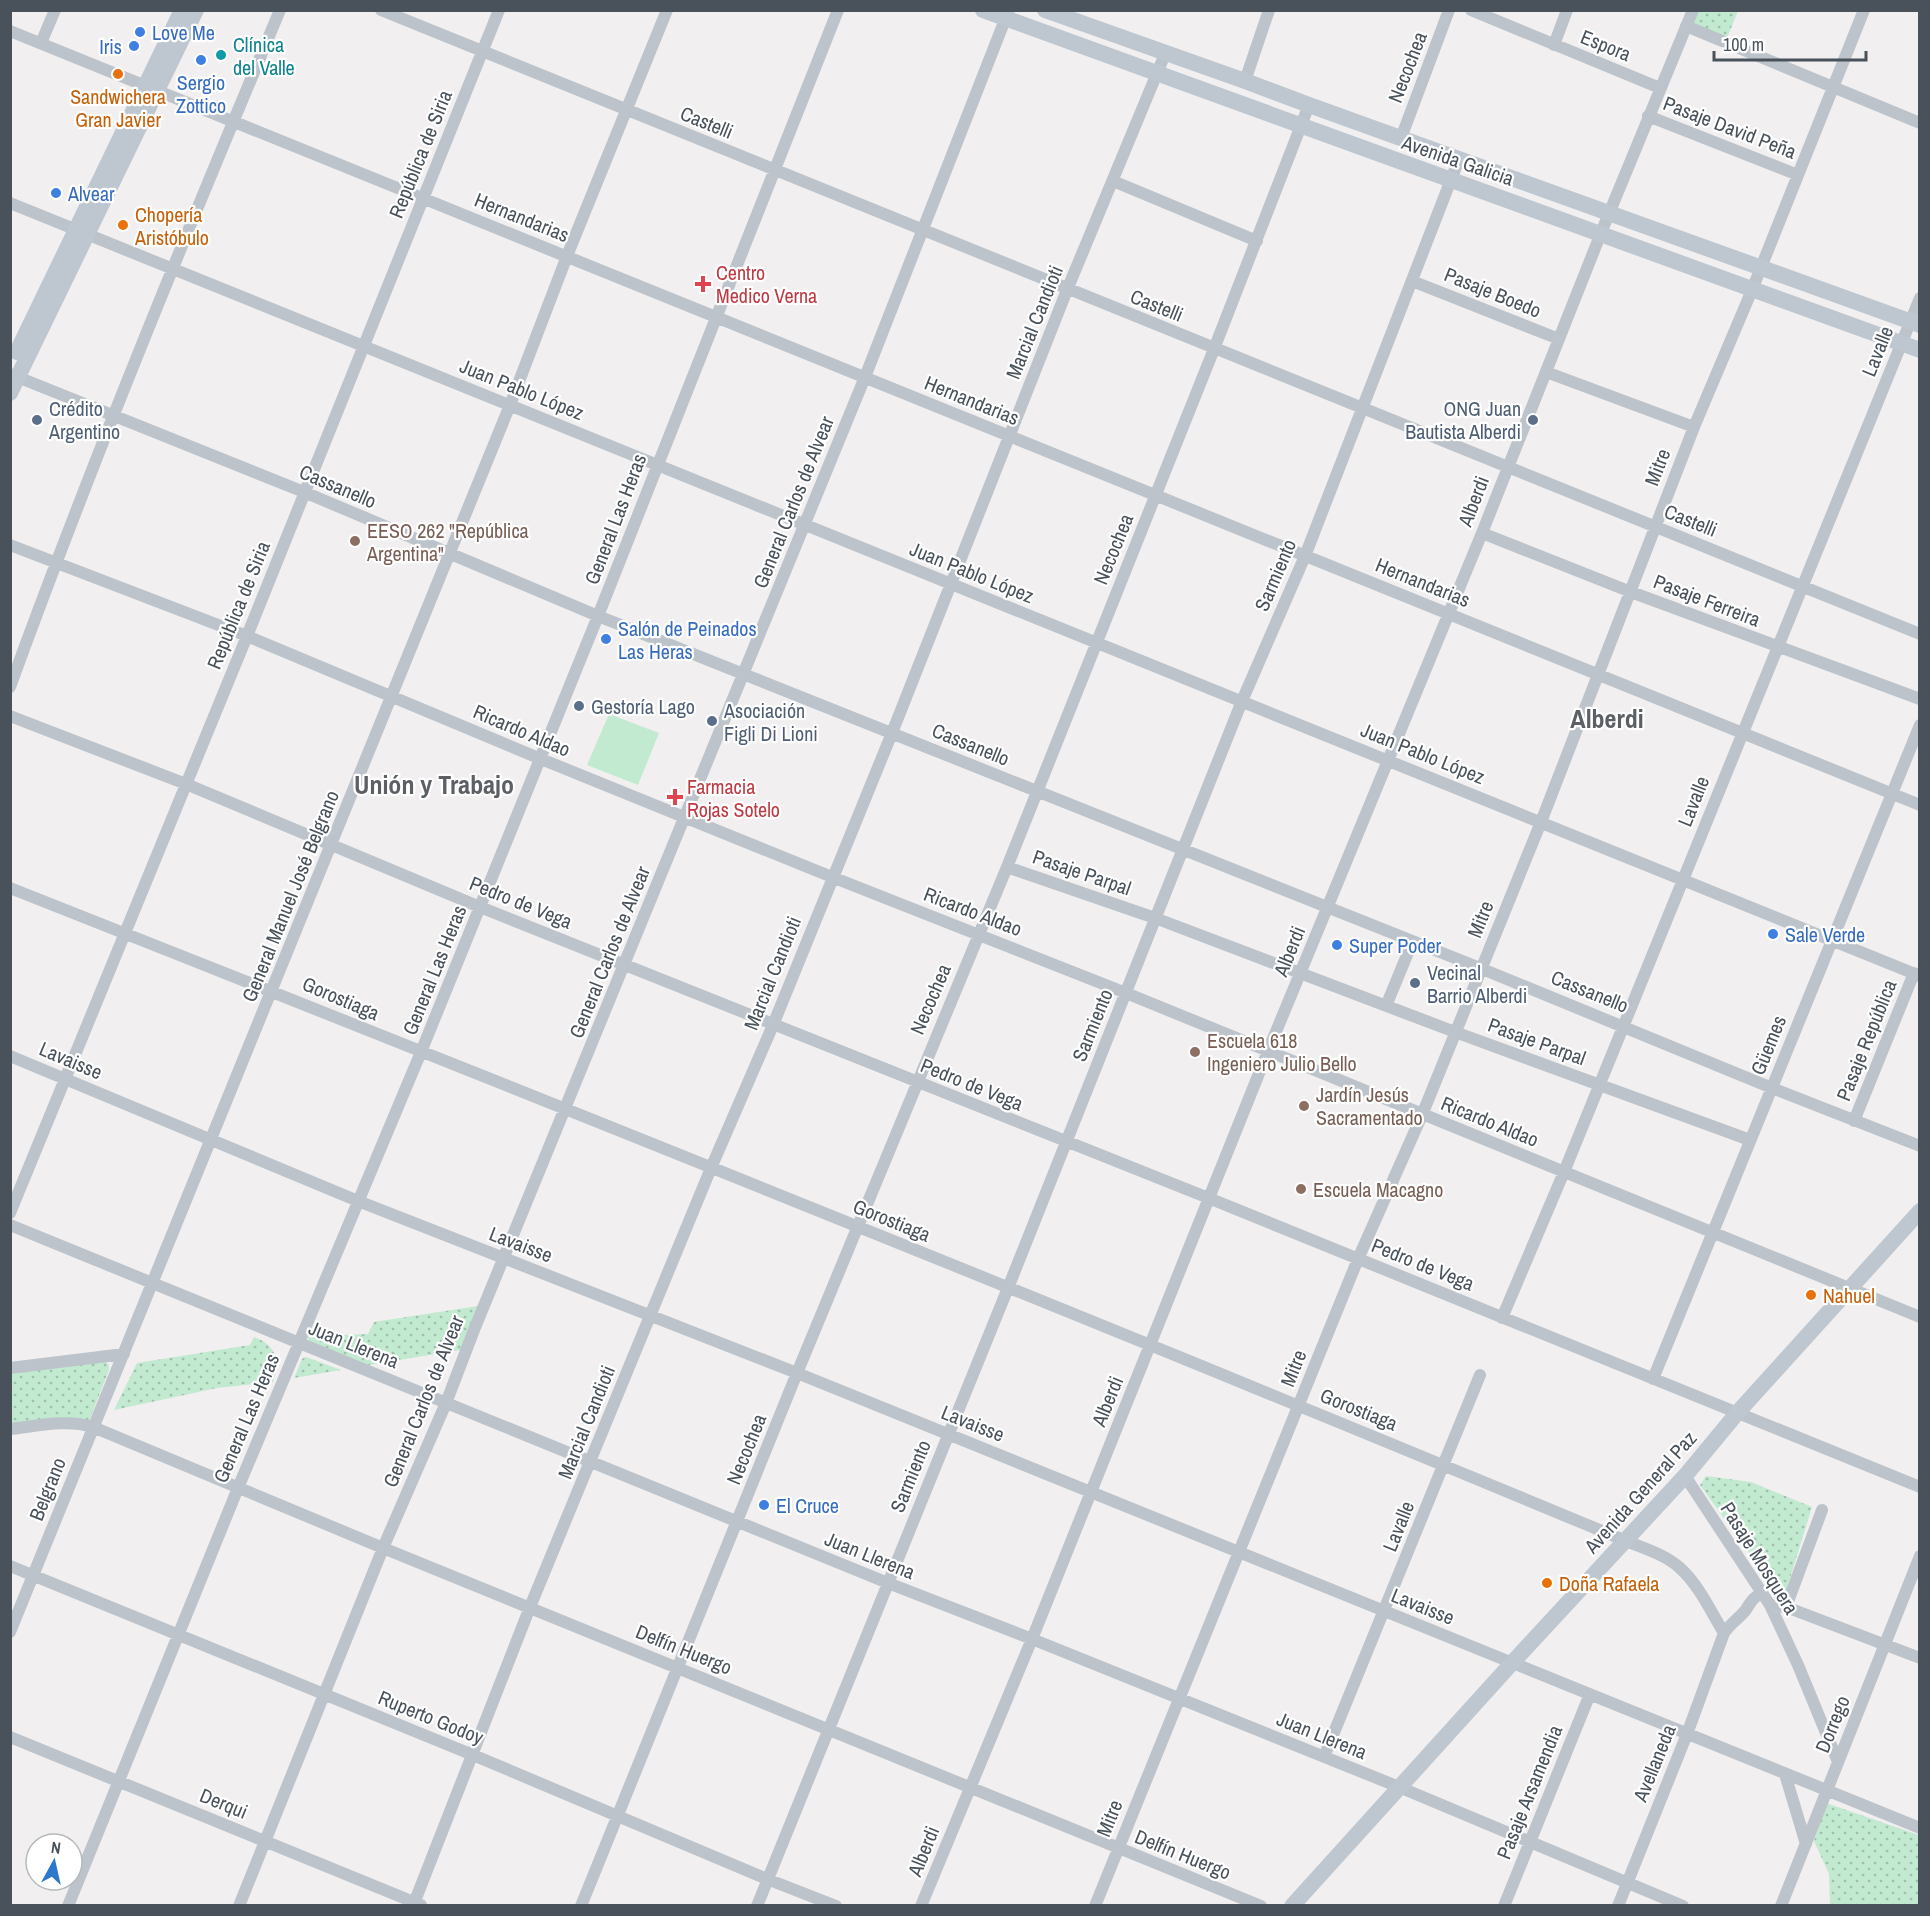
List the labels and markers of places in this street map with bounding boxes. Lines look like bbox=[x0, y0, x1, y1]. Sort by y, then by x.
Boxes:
place label: Love Me bbox=[152, 19, 215, 46]
marker: Love Me bbox=[133, 25, 147, 39]
place label: Clínica del Valle bbox=[233, 31, 295, 81]
place label: Iris bbox=[99, 33, 122, 60]
marker: Iris bbox=[127, 39, 141, 53]
marker: Clínica del Valle bbox=[214, 48, 228, 62]
marker: Sergio Zottico bbox=[194, 53, 208, 67]
marker: Sandwichera Gran Javier bbox=[111, 67, 125, 81]
place label: Sergio Zottico bbox=[176, 69, 226, 119]
place label: Sandwichera Gran Javier bbox=[70, 83, 166, 133]
place label: Alvear bbox=[67, 180, 115, 207]
marker: Alvear bbox=[49, 186, 63, 200]
place label: Chopería Aristóbulo bbox=[134, 201, 209, 251]
marker: Chopería Aristóbulo bbox=[116, 218, 130, 232]
place label: Centro Medico Verna bbox=[716, 259, 817, 309]
marker: Centro Medico Verna bbox=[694, 275, 712, 293]
place label: Crédito Argentino bbox=[48, 395, 120, 445]
place label: ONG Juan Bautista Alberdi bbox=[1405, 395, 1521, 445]
marker: Crédito Argentino bbox=[30, 413, 44, 427]
marker: ONG Juan Bautista Alberdi bbox=[1526, 413, 1540, 427]
place label: EESO 262 "República Argentina" bbox=[366, 517, 529, 567]
marker: EESO 262 "República Argentina" bbox=[348, 534, 362, 548]
place label: Salón de Peinados Las Heras bbox=[618, 615, 757, 665]
marker: Salón de Peinados Las Heras bbox=[599, 632, 613, 646]
place label: Gestoría Lago bbox=[591, 693, 695, 720]
place label: Asociación Figli Di Lioni bbox=[723, 697, 818, 747]
marker: Gestoría Lago bbox=[572, 699, 586, 713]
marker: Asociación Figli Di Lioni bbox=[705, 714, 719, 728]
place label: Farmacia Rojas Sotelo bbox=[687, 773, 780, 823]
marker: Farmacia Rojas Sotelo bbox=[668, 790, 682, 804]
place label: Sale Verde bbox=[1785, 921, 1865, 948]
marker: Sale Verde bbox=[1766, 927, 1780, 941]
place label: Super Poder bbox=[1349, 932, 1442, 959]
marker: Super Poder bbox=[1330, 938, 1344, 952]
place label: Vecinal Barrio Alberdi bbox=[1427, 959, 1527, 1009]
marker: Vecinal Barrio Alberdi bbox=[1408, 976, 1422, 990]
place label: Escuela 618 Ingeniero Julio Bello bbox=[1207, 1027, 1357, 1077]
marker: Escuela 618 Ingeniero Julio Bello bbox=[1188, 1045, 1202, 1059]
place label: Jardín Jesús Sacramentado bbox=[1316, 1081, 1423, 1131]
marker: Jardín Jesús Sacramentado bbox=[1297, 1099, 1311, 1113]
place label: Escuela Macagno bbox=[1313, 1176, 1443, 1203]
marker: Escuela Macagno bbox=[1294, 1182, 1308, 1196]
place label: Nahuel bbox=[1823, 1282, 1875, 1309]
marker: Nahuel bbox=[1804, 1288, 1818, 1302]
place label: El Cruce bbox=[776, 1492, 839, 1519]
marker: El Cruce bbox=[757, 1498, 771, 1512]
place label: Doña Rafaela bbox=[1559, 1570, 1659, 1597]
marker: Doña Rafaela bbox=[1540, 1576, 1554, 1590]

